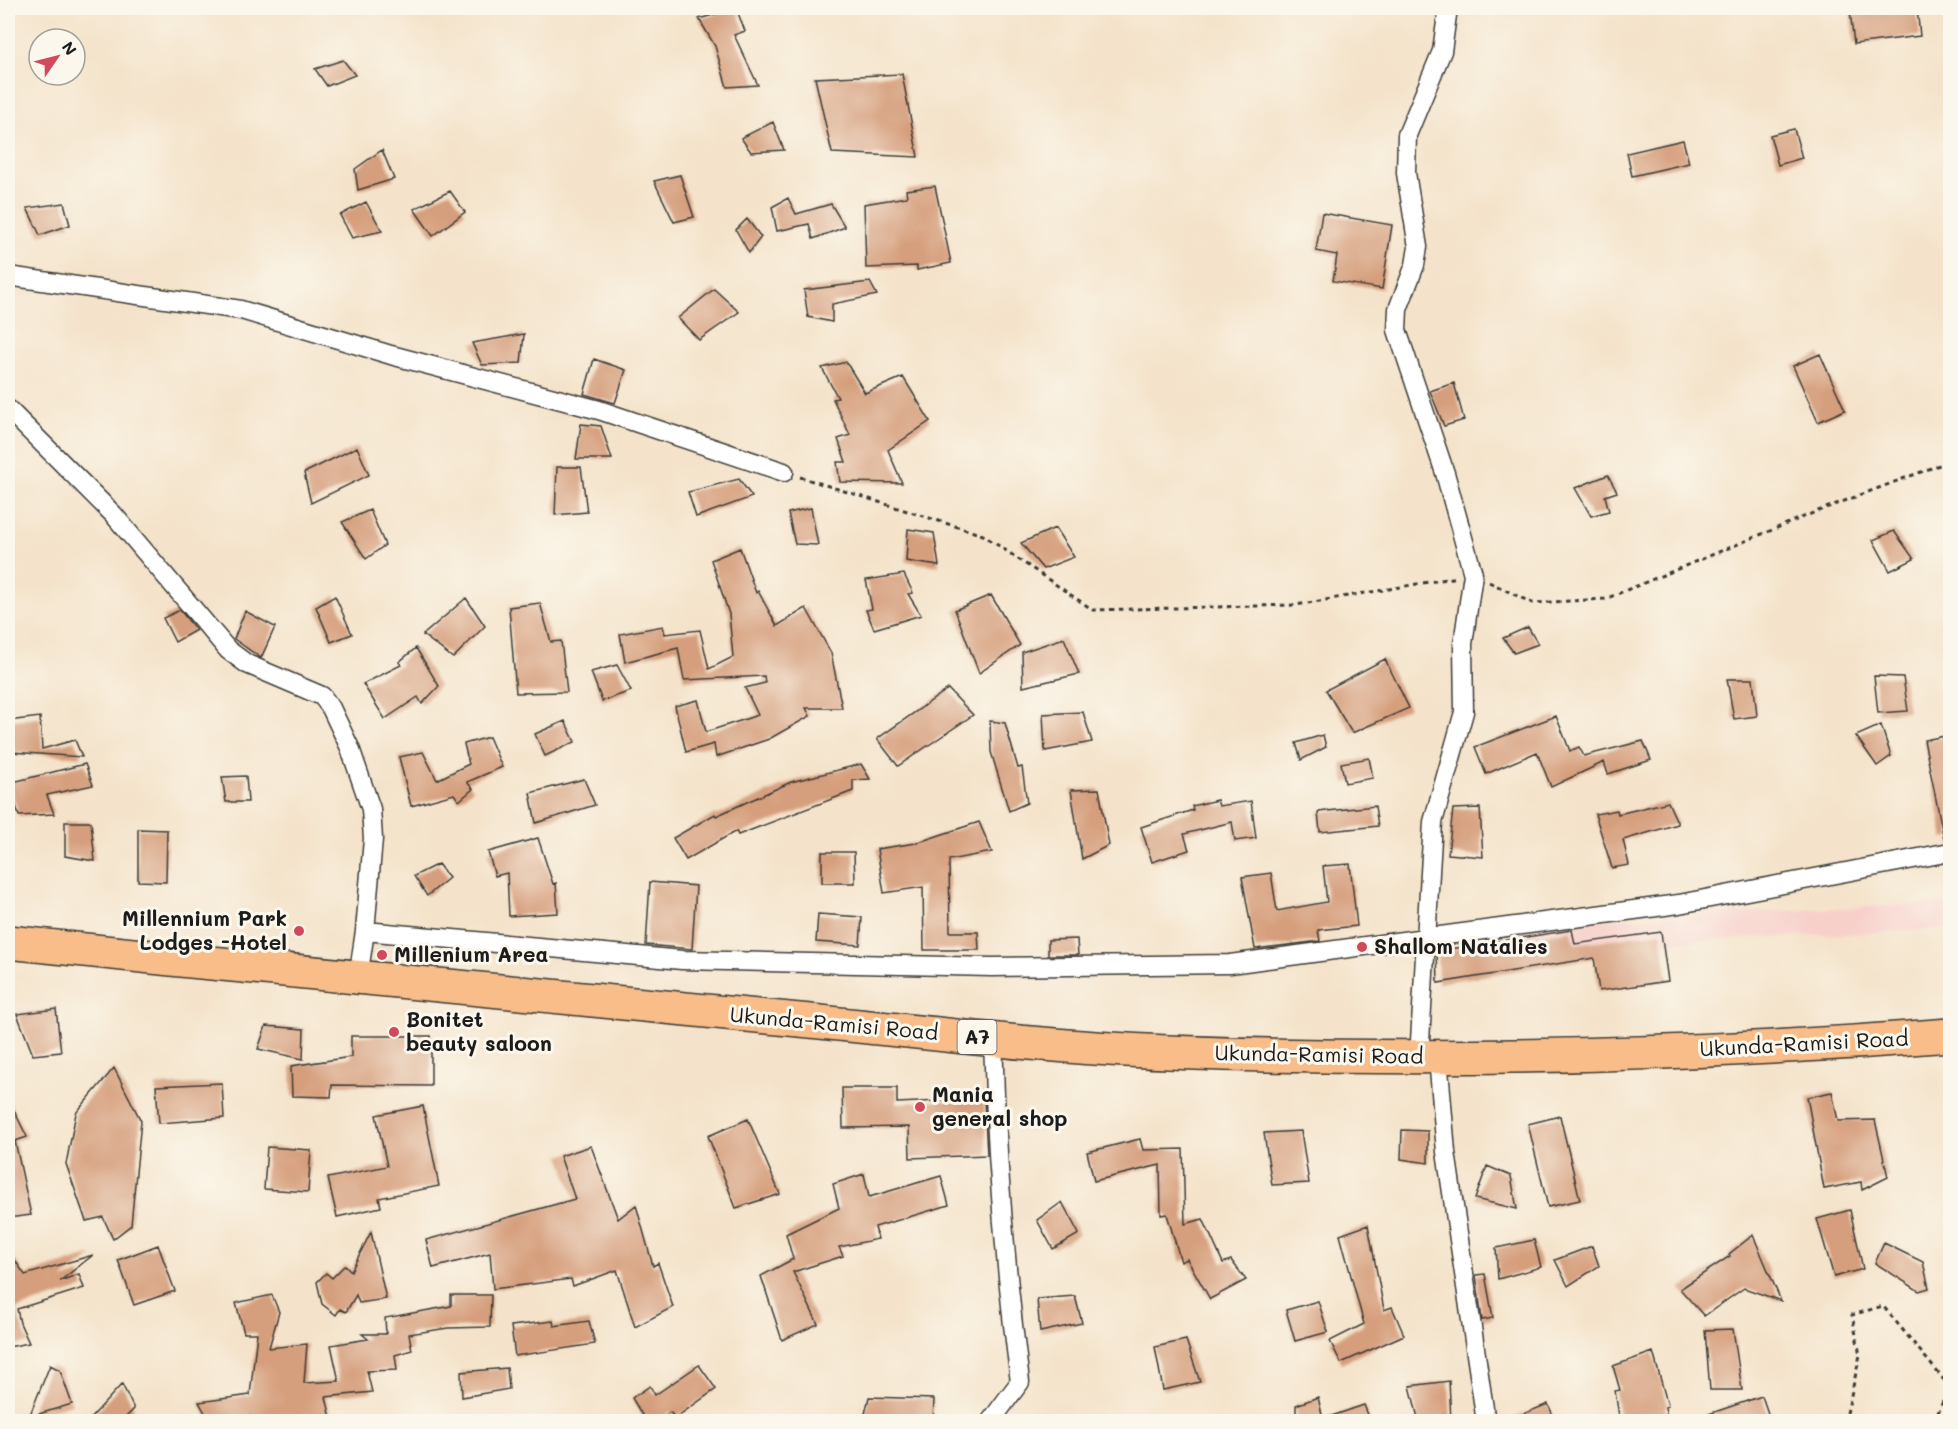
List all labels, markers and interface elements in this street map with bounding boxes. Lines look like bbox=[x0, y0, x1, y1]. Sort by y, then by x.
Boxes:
north arrow bbox=[27, 27, 87, 87]
text: N bbox=[58, 37, 82, 59]
place label: Millennium Park Lodges -Hotel bbox=[122, 904, 287, 955]
marker: Millennium Park Lodges -Hotel bbox=[292, 924, 306, 938]
place label: Shallom Natalies bbox=[1374, 932, 1547, 959]
place label: Millenium Area bbox=[394, 940, 548, 967]
marker: Shallom Natalies bbox=[1355, 940, 1369, 954]
marker: Millenium Area bbox=[375, 948, 389, 962]
street label: Ukunda-Ramisi Road bbox=[729, 1000, 939, 1045]
place label: Bonitet beauty saloon bbox=[406, 1005, 552, 1057]
road number: A7 bbox=[958, 1020, 996, 1054]
street label: Ukunda-Ramisi Road bbox=[1699, 1024, 1909, 1061]
marker: Bonitet beauty saloon bbox=[387, 1025, 401, 1039]
street label: Ukunda-Ramisi Road bbox=[1214, 1038, 1424, 1069]
place label: Mania general shop bbox=[932, 1080, 1067, 1131]
marker: Mania general shop bbox=[913, 1100, 927, 1114]

